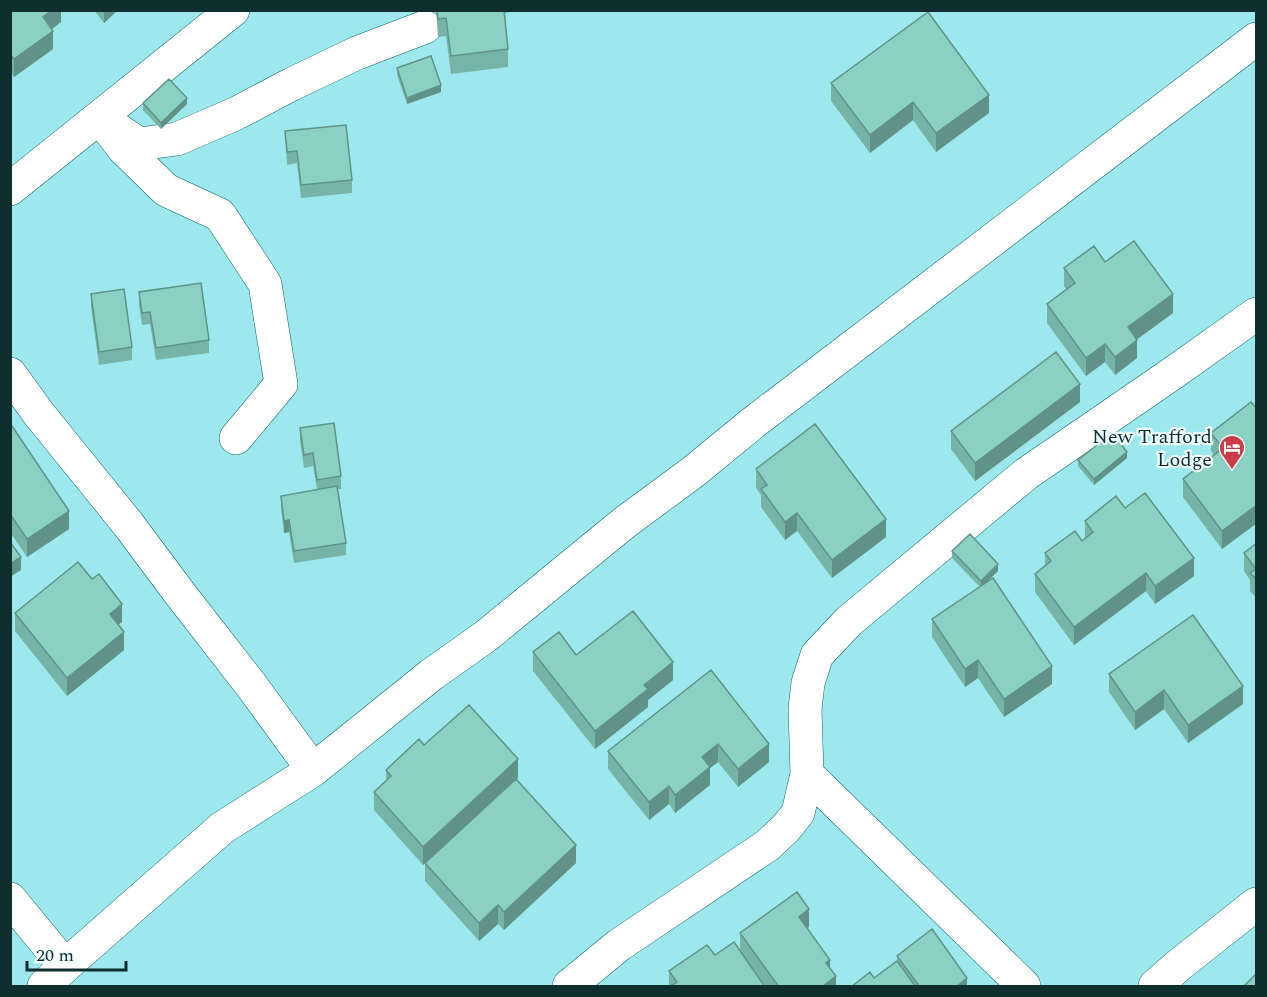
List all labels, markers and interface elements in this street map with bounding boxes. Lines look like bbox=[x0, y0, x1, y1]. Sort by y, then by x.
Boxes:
place label: New Trafford Lodge bbox=[1092, 422, 1212, 475]
hotel icon: New Trafford Lodge bbox=[1217, 433, 1247, 471]
scale bar bbox=[27, 934, 126, 972]
text: 20 m bbox=[36, 942, 74, 969]

